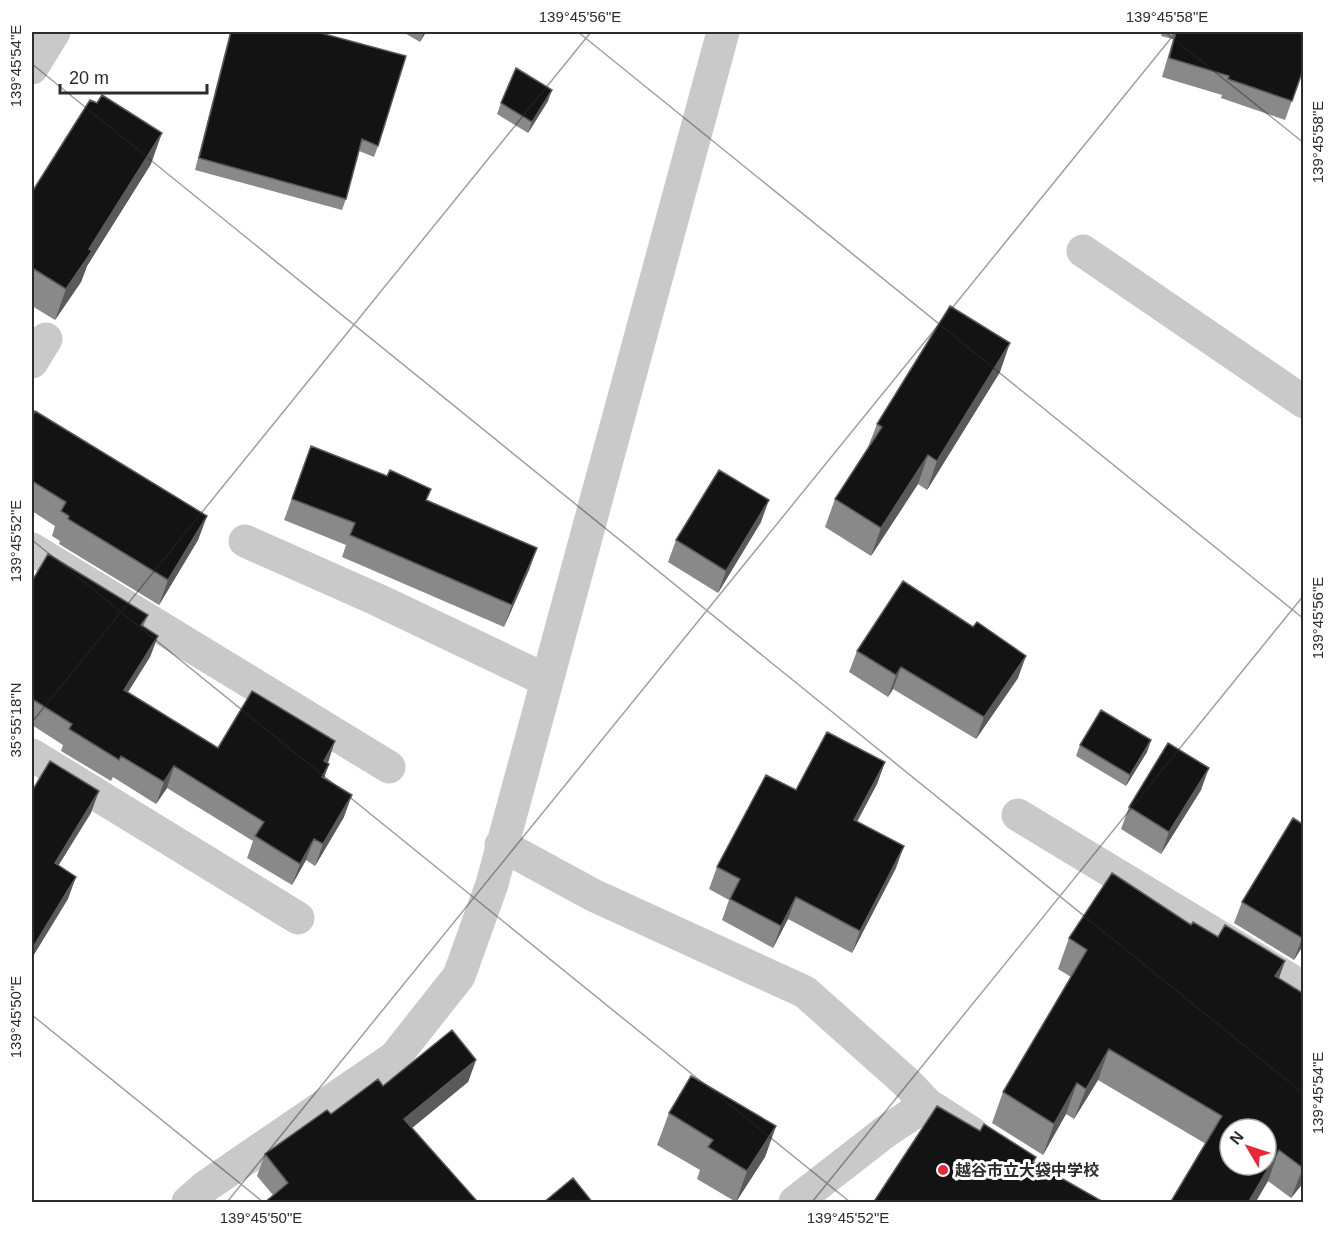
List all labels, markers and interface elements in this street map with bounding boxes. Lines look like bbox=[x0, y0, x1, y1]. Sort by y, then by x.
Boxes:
text: 139°45'56"E bbox=[539, 8, 621, 25]
text: 139°45'58"E bbox=[1126, 8, 1208, 25]
text: 139°45'54"E bbox=[7, 25, 24, 107]
scale bar bbox=[60, 57, 207, 95]
text: 20 m bbox=[69, 68, 109, 88]
text: 139°45'58"E bbox=[1309, 101, 1326, 183]
text: 139°45'52"E bbox=[7, 500, 24, 582]
text: 139°45'56"E bbox=[1309, 577, 1326, 659]
text: 35°55'18"N bbox=[7, 682, 24, 758]
text: 139°45'50"E bbox=[7, 976, 24, 1058]
text: 139°45'54"E bbox=[1309, 1052, 1326, 1134]
north arrow bbox=[1218, 1117, 1278, 1177]
text: N bbox=[1226, 1128, 1247, 1148]
place label: 越谷市立大袋中学校 bbox=[955, 1161, 1099, 1179]
marker: 越谷市立大袋中学校 bbox=[936, 1163, 950, 1177]
text: 139°45'50"E bbox=[220, 1209, 302, 1226]
text: 139°45'52"E bbox=[807, 1209, 889, 1226]

